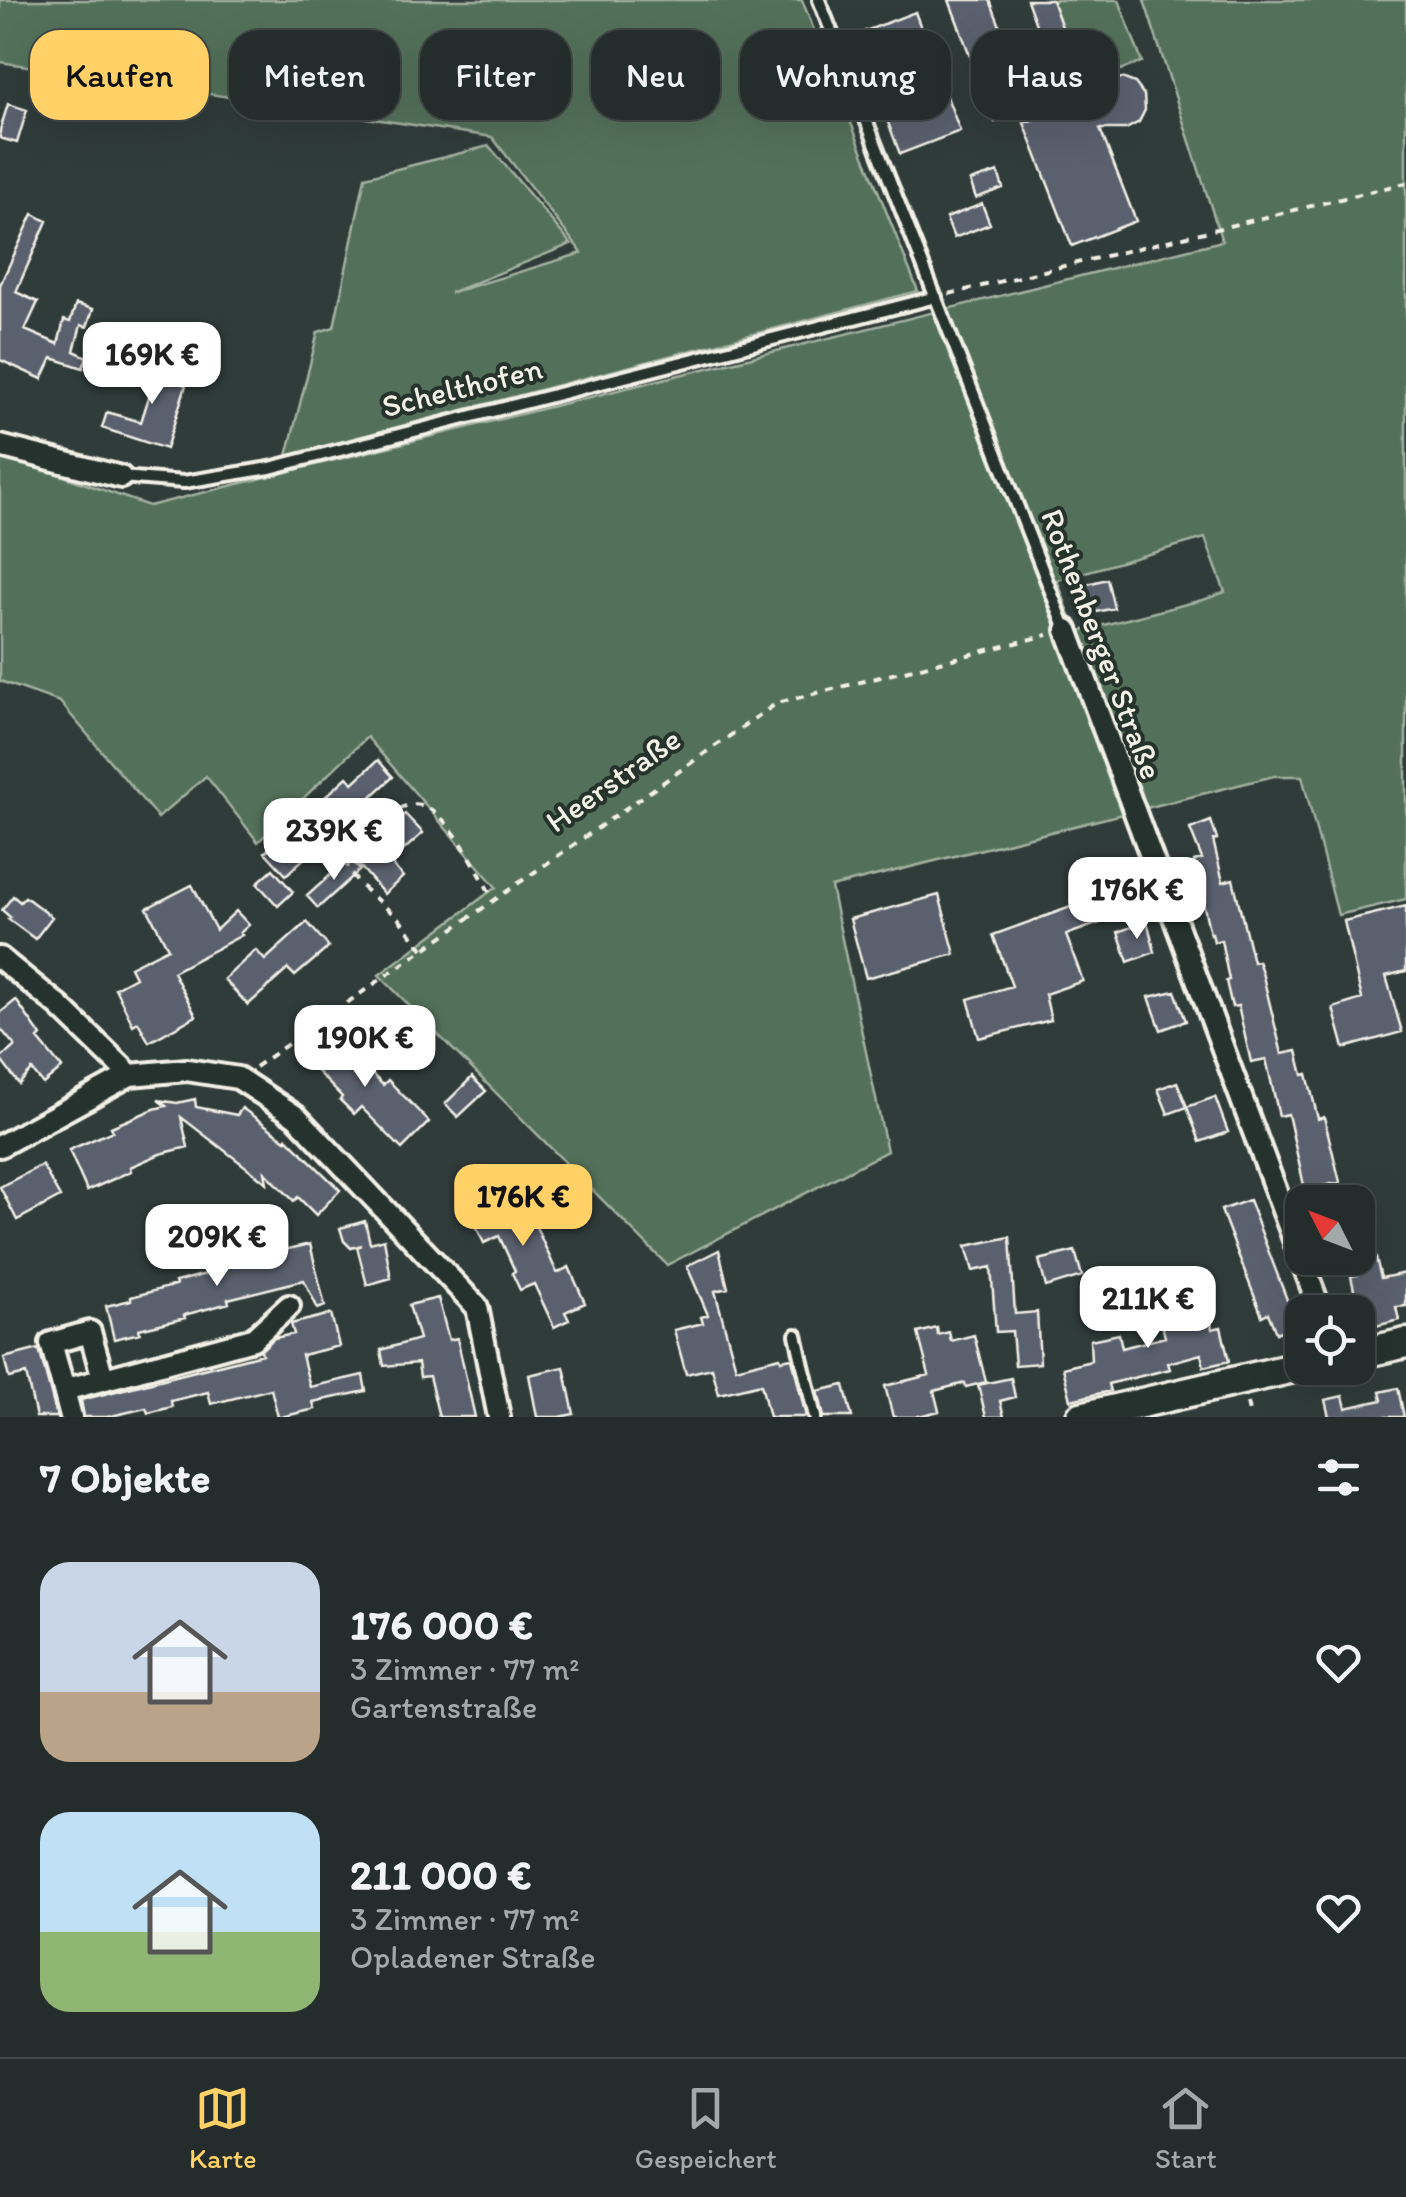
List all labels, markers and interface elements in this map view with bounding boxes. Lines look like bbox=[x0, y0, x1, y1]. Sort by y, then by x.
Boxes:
chip: Kaufen bbox=[30, 30, 209, 120]
chip: Mieten bbox=[229, 30, 400, 120]
chip: Filter bbox=[420, 30, 571, 120]
chip: Neu bbox=[591, 30, 720, 120]
chip: Wohnung bbox=[740, 30, 951, 120]
chip: Haus bbox=[971, 30, 1118, 120]
pin: 169K € bbox=[71, 322, 233, 407]
text: 169K € bbox=[105, 335, 199, 373]
street label: Schelthofen bbox=[378, 349, 546, 425]
street label: Rothenberger Straße bbox=[1033, 504, 1171, 784]
street label: Heerstraße bbox=[538, 720, 688, 840]
pin: 239K € bbox=[253, 798, 415, 883]
text: 239K € bbox=[286, 811, 382, 849]
pin: 176K € bbox=[1056, 857, 1218, 942]
text: 176K € bbox=[1090, 870, 1184, 908]
pin: 190K € bbox=[284, 1005, 446, 1090]
text: 190K € bbox=[316, 1018, 414, 1056]
pin: 176K € bbox=[442, 1164, 604, 1249]
text: 176K € bbox=[476, 1177, 570, 1215]
north arrow bbox=[1285, 1185, 1375, 1275]
map controls bbox=[1285, 1185, 1375, 1385]
pin: 209K € bbox=[136, 1204, 298, 1289]
text: 209K € bbox=[167, 1217, 267, 1255]
pin: 211K € bbox=[1067, 1266, 1229, 1351]
text: 211K € bbox=[1102, 1279, 1194, 1317]
button: locate bbox=[1285, 1295, 1375, 1385]
icon: filters bbox=[1311, 1450, 1366, 1505]
text: 7 Objekte bbox=[40, 1452, 210, 1503]
text: 176 000 € bbox=[350, 1599, 533, 1650]
icon: home bbox=[120, 1602, 240, 1722]
icon: heart bbox=[1311, 1635, 1366, 1690]
text: 3 Zimmer · 77 m² bbox=[350, 1650, 580, 1688]
text: Gartenstraße bbox=[350, 1688, 537, 1726]
text: 211 000 € bbox=[350, 1849, 532, 1900]
icon: home bbox=[120, 1852, 240, 1972]
icon: heart bbox=[1311, 1885, 1366, 1940]
text: 3 Zimmer · 77 m² bbox=[350, 1900, 580, 1938]
text: Opladener Straße bbox=[350, 1938, 595, 1976]
tab: Karte bbox=[189, 2081, 256, 2175]
tab: Gespeichert bbox=[635, 2081, 777, 2175]
tab: Start bbox=[1155, 2081, 1217, 2175]

